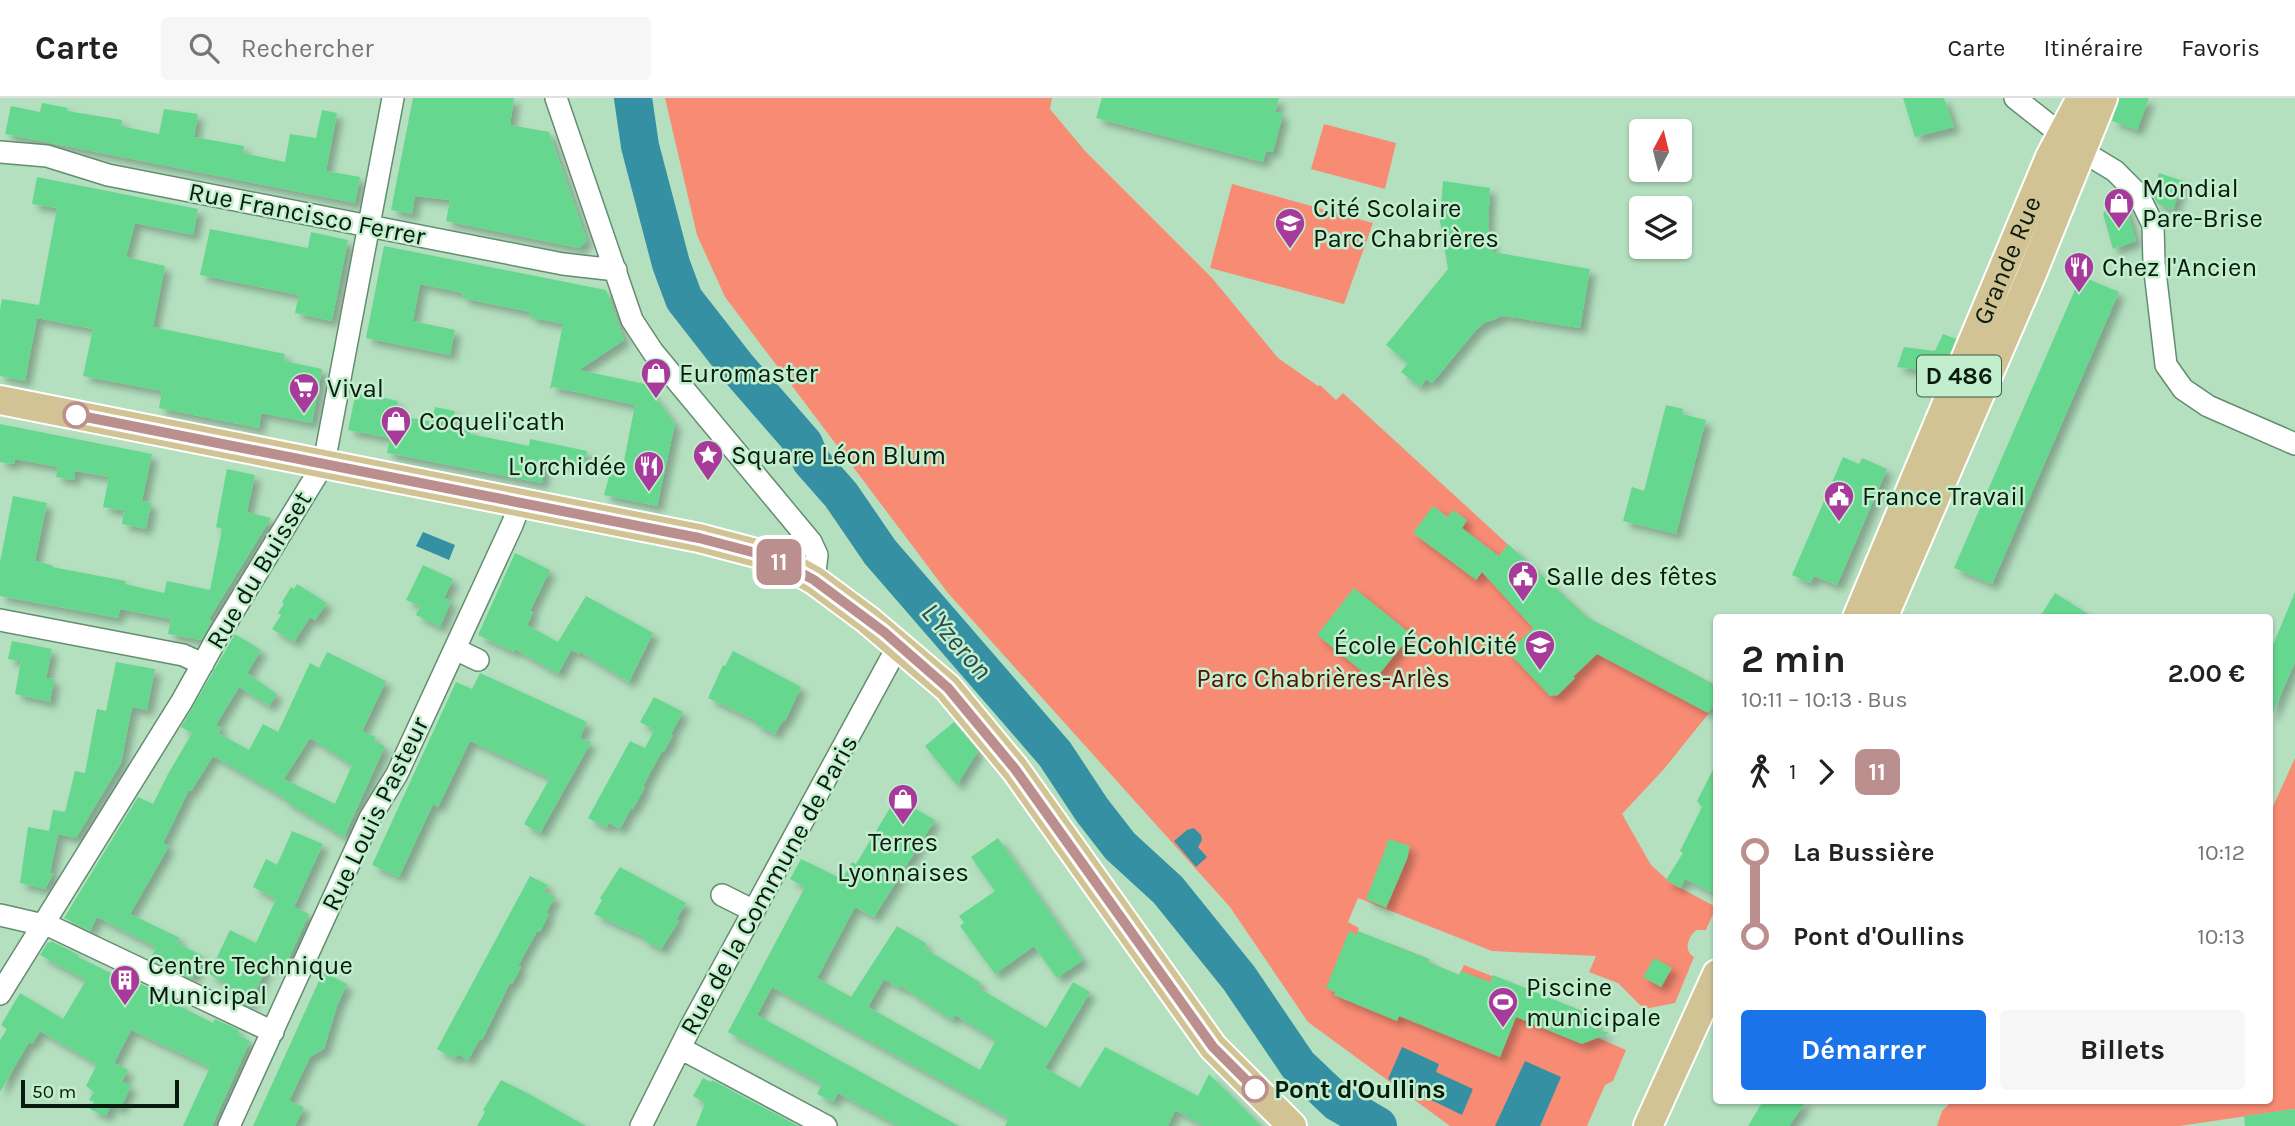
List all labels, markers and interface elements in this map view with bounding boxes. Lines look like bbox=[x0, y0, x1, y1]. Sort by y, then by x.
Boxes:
search box bbox=[161, 17, 651, 80]
text: Carte bbox=[35, 29, 119, 67]
icon: search bbox=[185, 29, 223, 67]
text: Rechercher bbox=[241, 33, 374, 64]
text: Carte bbox=[1947, 34, 2005, 62]
text: Itinéraire bbox=[2043, 34, 2143, 62]
text: Favoris bbox=[2181, 34, 2260, 62]
north arrow bbox=[1629, 119, 1692, 182]
map controls bbox=[1629, 119, 1692, 259]
place label: Mondial Pare-Brise bbox=[2142, 173, 2263, 234]
street label: Rue Francisco Ferrer bbox=[186, 176, 429, 252]
shop icon: Mondial Pare-Brise bbox=[2102, 186, 2136, 230]
street label: Grande Rue bbox=[1966, 191, 2047, 329]
place label: Cité Scolaire Parc Chabrières bbox=[1313, 193, 1499, 254]
button: layers bbox=[1629, 196, 1692, 259]
school or university icon: Cité Scolaire Parc Chabrières bbox=[1273, 206, 1307, 250]
restaurant icon: Chez l'Ancien bbox=[2062, 250, 2096, 294]
place label: Chez l'Ancien bbox=[2102, 252, 2257, 283]
shop icon: Euromaster bbox=[639, 356, 673, 400]
road number: D 486 bbox=[1917, 356, 2001, 396]
place label: Euromaster bbox=[679, 358, 818, 389]
supermarket icon: Vival bbox=[287, 371, 321, 415]
place label: Vival bbox=[327, 373, 384, 404]
unlabelled marker bbox=[63, 402, 89, 428]
shop icon: Coqueli'cath bbox=[379, 404, 413, 448]
place label: Coqueli'cath bbox=[419, 406, 565, 437]
place icon: Square Léon Blum bbox=[691, 438, 725, 482]
place label: Square Léon Blum bbox=[731, 440, 946, 471]
restaurant icon: L'orchidée bbox=[632, 449, 666, 493]
place label: L'orchidée bbox=[508, 451, 626, 482]
public building icon: France Travail bbox=[1822, 479, 1856, 523]
place label: France Travail bbox=[1862, 481, 2025, 512]
street label: Rue du Buisset bbox=[200, 485, 318, 655]
line badge: 11 bbox=[748, 539, 810, 585]
text: 11 bbox=[770, 548, 788, 576]
public building icon: Salle des fêtes bbox=[1506, 559, 1540, 603]
place label: Salle des fêtes bbox=[1546, 561, 1718, 592]
water label: L'Yzeron bbox=[915, 596, 999, 686]
school or university icon: École ÉCohlCité bbox=[1523, 628, 1557, 672]
place label: École ÉCohlCité bbox=[1333, 629, 1517, 661]
text: 2 min bbox=[1741, 637, 1846, 682]
text: 2.00 € bbox=[2168, 658, 2245, 689]
park label: Parc Chabrières-Arlès bbox=[1196, 663, 1450, 694]
text: 10:11 – 10:13 · Bus bbox=[1741, 686, 1908, 713]
street label: Rue Louis Pasteur bbox=[315, 712, 436, 916]
street label: Rue de la Commune de Paris bbox=[673, 730, 865, 1040]
icon: walk bbox=[1741, 753, 1779, 791]
icon: forward bbox=[1807, 753, 1845, 791]
text: 1 bbox=[1789, 758, 1797, 785]
text: 11 bbox=[1869, 758, 1886, 786]
shop icon: Terres Lyonnaises bbox=[886, 782, 920, 826]
place label: Terres Lyonnaises bbox=[837, 827, 969, 888]
text: La Bussière bbox=[1793, 837, 1935, 868]
text: 10:12 bbox=[2198, 839, 2245, 866]
text: Pont d'Oullins bbox=[1793, 921, 1965, 952]
text: 10:13 bbox=[2197, 923, 2245, 950]
place label: Centre Technique Municipal bbox=[148, 950, 353, 1011]
building icon: Centre Technique Municipal bbox=[108, 963, 142, 1007]
place label: Piscine municipale bbox=[1526, 972, 1661, 1033]
sports icon: Piscine municipale bbox=[1486, 985, 1520, 1029]
button: Démarrer bbox=[1741, 1010, 1986, 1090]
button: Billets bbox=[2000, 1010, 2245, 1090]
place label: Pont d'Oullins bbox=[1274, 1074, 1446, 1105]
marker: Pont d'Oullins bbox=[1242, 1076, 1268, 1102]
scale bar bbox=[21, 1077, 178, 1109]
text: 50 m bbox=[32, 1081, 76, 1103]

